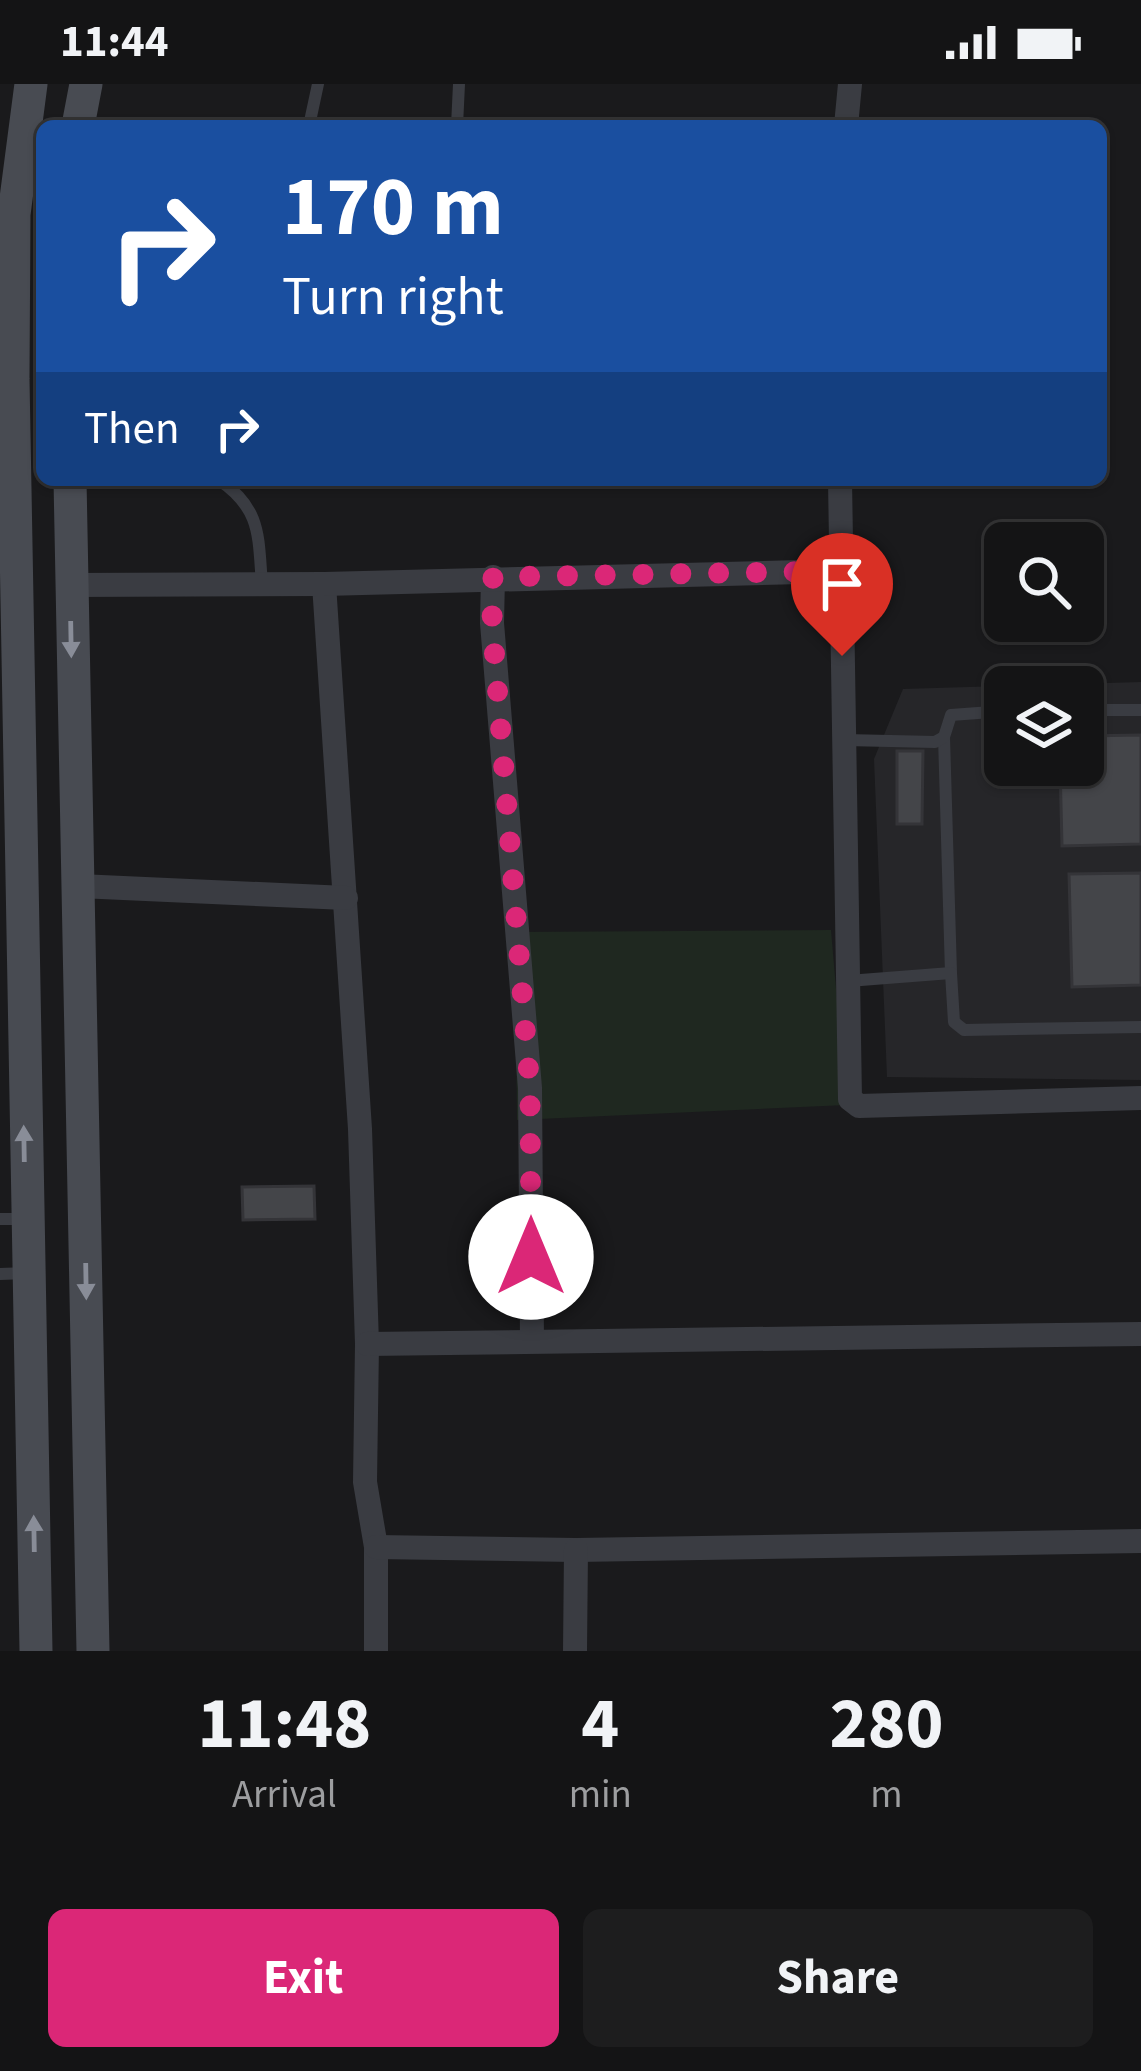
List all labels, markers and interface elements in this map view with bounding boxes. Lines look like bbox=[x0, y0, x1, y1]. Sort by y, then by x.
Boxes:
text: 11:44 bbox=[60, 10, 169, 74]
text: 170 m bbox=[282, 148, 504, 268]
icon: right bbox=[84, 168, 240, 324]
text: Turn right bbox=[282, 259, 504, 336]
icon: right bbox=[204, 396, 270, 462]
text: Then bbox=[84, 397, 180, 461]
map controls bbox=[984, 522, 1104, 786]
button: search bbox=[984, 522, 1104, 642]
pin bbox=[791, 533, 893, 656]
icon: arrive bbox=[809, 551, 875, 617]
one-way arrow bbox=[61, 621, 80, 659]
button: layers bbox=[984, 666, 1104, 786]
one-way arrow bbox=[15, 1124, 34, 1162]
position arrow bbox=[468, 1194, 594, 1320]
one-way arrow bbox=[76, 1263, 95, 1301]
one-way arrow bbox=[24, 1514, 43, 1552]
text: 11:48 bbox=[198, 1673, 371, 1776]
text: 4 bbox=[581, 1673, 619, 1776]
text: 280 bbox=[829, 1673, 944, 1776]
text: Arrival bbox=[232, 1767, 337, 1823]
text: min bbox=[569, 1767, 632, 1823]
text: m bbox=[870, 1767, 903, 1823]
button: Exit bbox=[48, 1909, 559, 2047]
button: Share bbox=[583, 1909, 1093, 2047]

